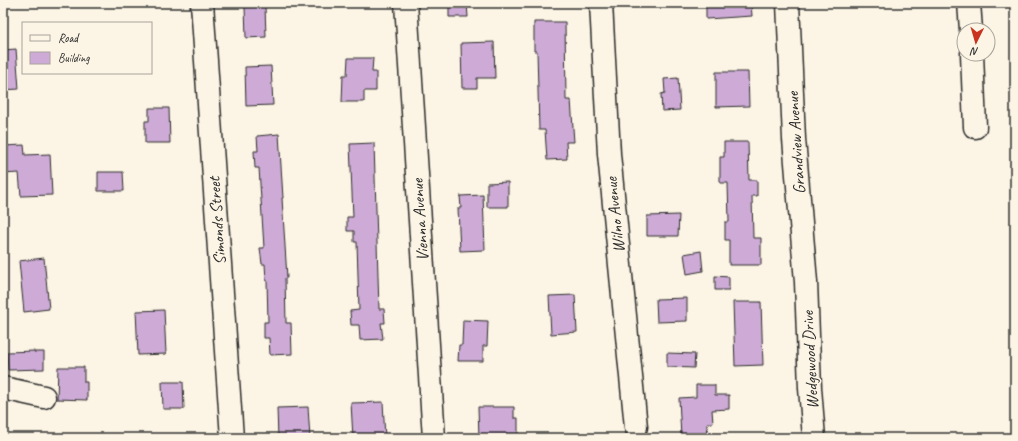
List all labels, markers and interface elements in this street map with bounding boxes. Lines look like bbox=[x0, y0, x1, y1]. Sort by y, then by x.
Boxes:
legend bbox=[22, 22, 152, 74]
north arrow bbox=[956, 22, 996, 62]
text: Road bbox=[58, 30, 80, 46]
text: N bbox=[969, 45, 979, 59]
text: Building bbox=[58, 50, 90, 66]
street label: Grandview Avenue bbox=[782, 90, 810, 195]
street label: Simonds Street bbox=[203, 174, 231, 266]
street label: Wilno Avenue bbox=[600, 175, 629, 254]
street label: Vienna Avenue bbox=[407, 177, 433, 262]
street label: Wedgewood Drive bbox=[797, 309, 823, 410]

